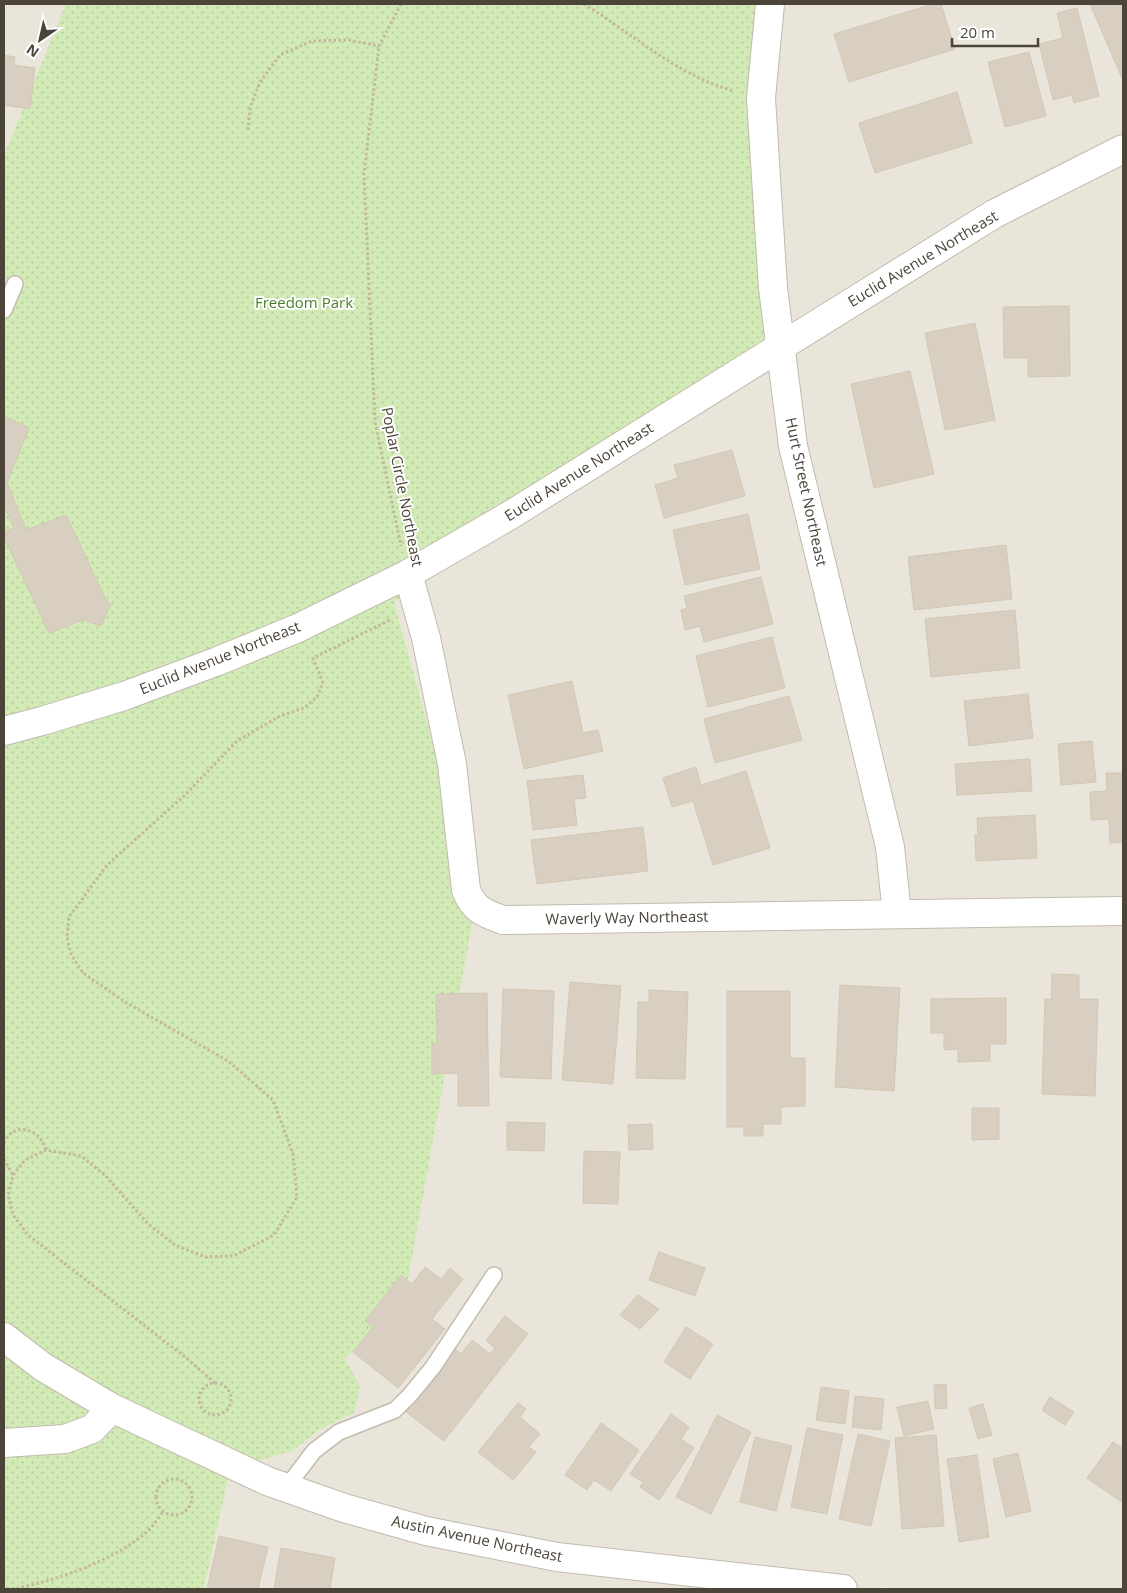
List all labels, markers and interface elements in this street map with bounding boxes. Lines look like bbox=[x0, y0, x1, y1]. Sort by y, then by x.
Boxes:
north arrow bbox=[15, 15, 65, 65]
scale bar bbox=[952, 15, 1038, 47]
text: 20 m bbox=[960, 22, 995, 42]
text: N bbox=[22, 40, 42, 62]
street label: Euclid Avenue Northeast bbox=[844, 205, 1001, 311]
park label: Freedom Park bbox=[255, 292, 353, 312]
street label: Poplar Circle Northeast bbox=[378, 405, 428, 568]
street label: Hurt Street Northeast bbox=[781, 416, 833, 568]
street label: Euclid Avenue Northeast bbox=[500, 417, 657, 525]
street label: Euclid Avenue Northeast bbox=[136, 616, 303, 699]
street label: Waverly Way Northeast bbox=[545, 906, 709, 928]
street label: Austin Avenue Northeast bbox=[390, 1510, 565, 1566]

